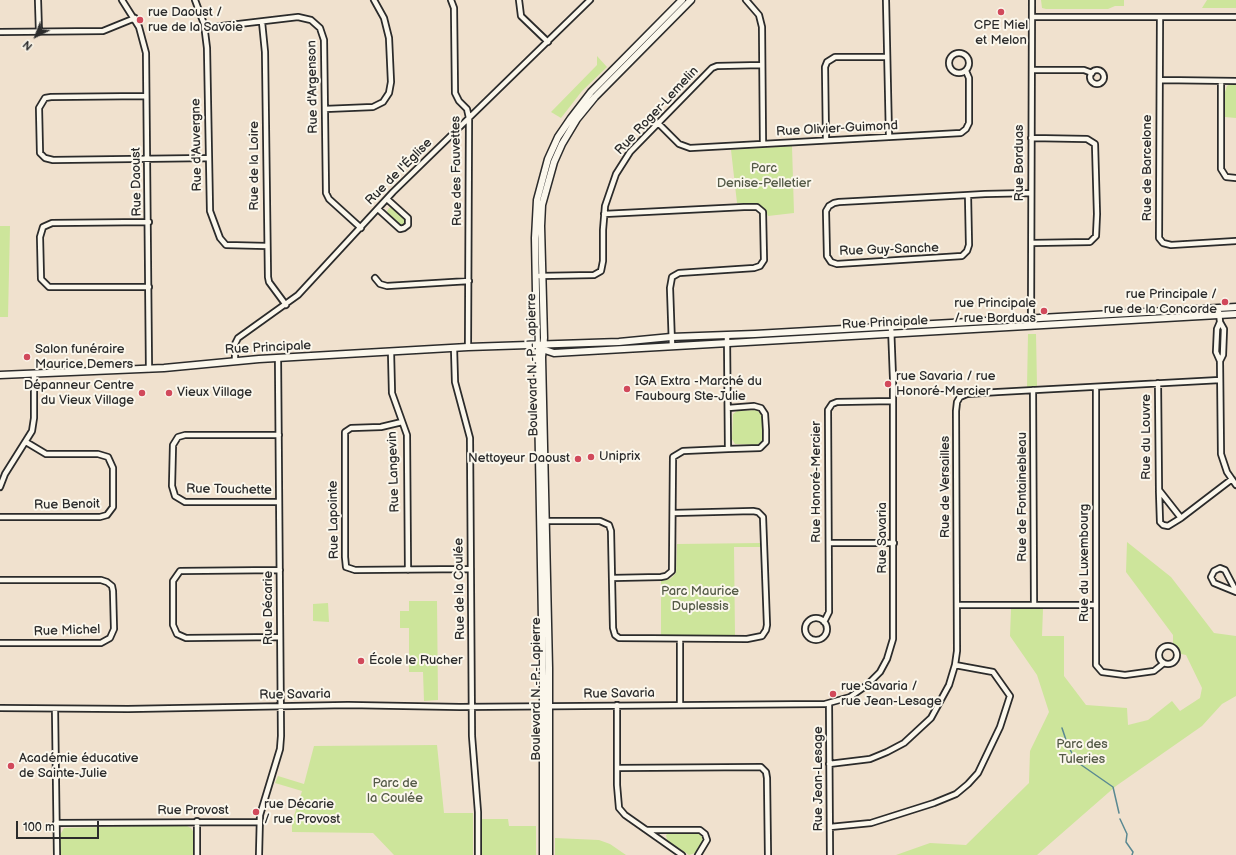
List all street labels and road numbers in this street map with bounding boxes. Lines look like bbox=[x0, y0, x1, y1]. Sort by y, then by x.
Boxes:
street label: Rue d'Argenson bbox=[304, 40, 322, 134]
street label: Rue Roger-Lemelin bbox=[612, 64, 702, 158]
street label: Rue d'Auvergne bbox=[188, 98, 206, 192]
street label: Rue de Barcelone bbox=[1140, 115, 1156, 221]
street label: Rue des Fauvettes bbox=[448, 116, 466, 226]
street label: Rue Olivier-Guimond bbox=[776, 118, 898, 140]
street label: Rue de la Loire bbox=[247, 121, 263, 211]
street label: Rue Borduas bbox=[1012, 125, 1028, 201]
street label: Rue de l'Église bbox=[362, 135, 436, 209]
street label: Rue Daoust bbox=[129, 147, 145, 217]
street label: Rue Guy-Sanche bbox=[839, 240, 939, 260]
street label: Boulevard N.-P.-Lapierre bbox=[524, 293, 542, 437]
street label: Rue Principale bbox=[841, 313, 929, 333]
street label: Rue Principale bbox=[224, 338, 312, 358]
street label: Rue du Louvre bbox=[1139, 394, 1155, 480]
street label: Rue Honoré-Mercier bbox=[809, 421, 825, 543]
street label: Rue Langevin bbox=[385, 431, 403, 513]
street label: Rue de Fontainebleau bbox=[1015, 432, 1031, 562]
street label: Rue de Versailles bbox=[938, 436, 954, 538]
street label: Rue Lapointe bbox=[326, 480, 342, 560]
street label: Rue Touchette bbox=[186, 481, 272, 499]
street label: Rue Benoit bbox=[34, 497, 100, 513]
street label: Rue Savaria bbox=[875, 502, 891, 574]
street label: Rue du Luxembourg bbox=[1077, 504, 1093, 622]
street label: Rue de la Coulée bbox=[451, 538, 469, 640]
street label: Rue Décarie bbox=[261, 571, 277, 645]
street label: Boulevard N.-P.-Lapierre bbox=[529, 617, 545, 761]
street label: Rue Michel bbox=[33, 622, 101, 640]
street label: Rue Savaria bbox=[583, 686, 655, 702]
street label: Rue Savaria bbox=[259, 687, 331, 703]
street label: Rue Jean-Lesage bbox=[811, 726, 827, 832]
street label: Rue Provost bbox=[157, 803, 229, 819]

